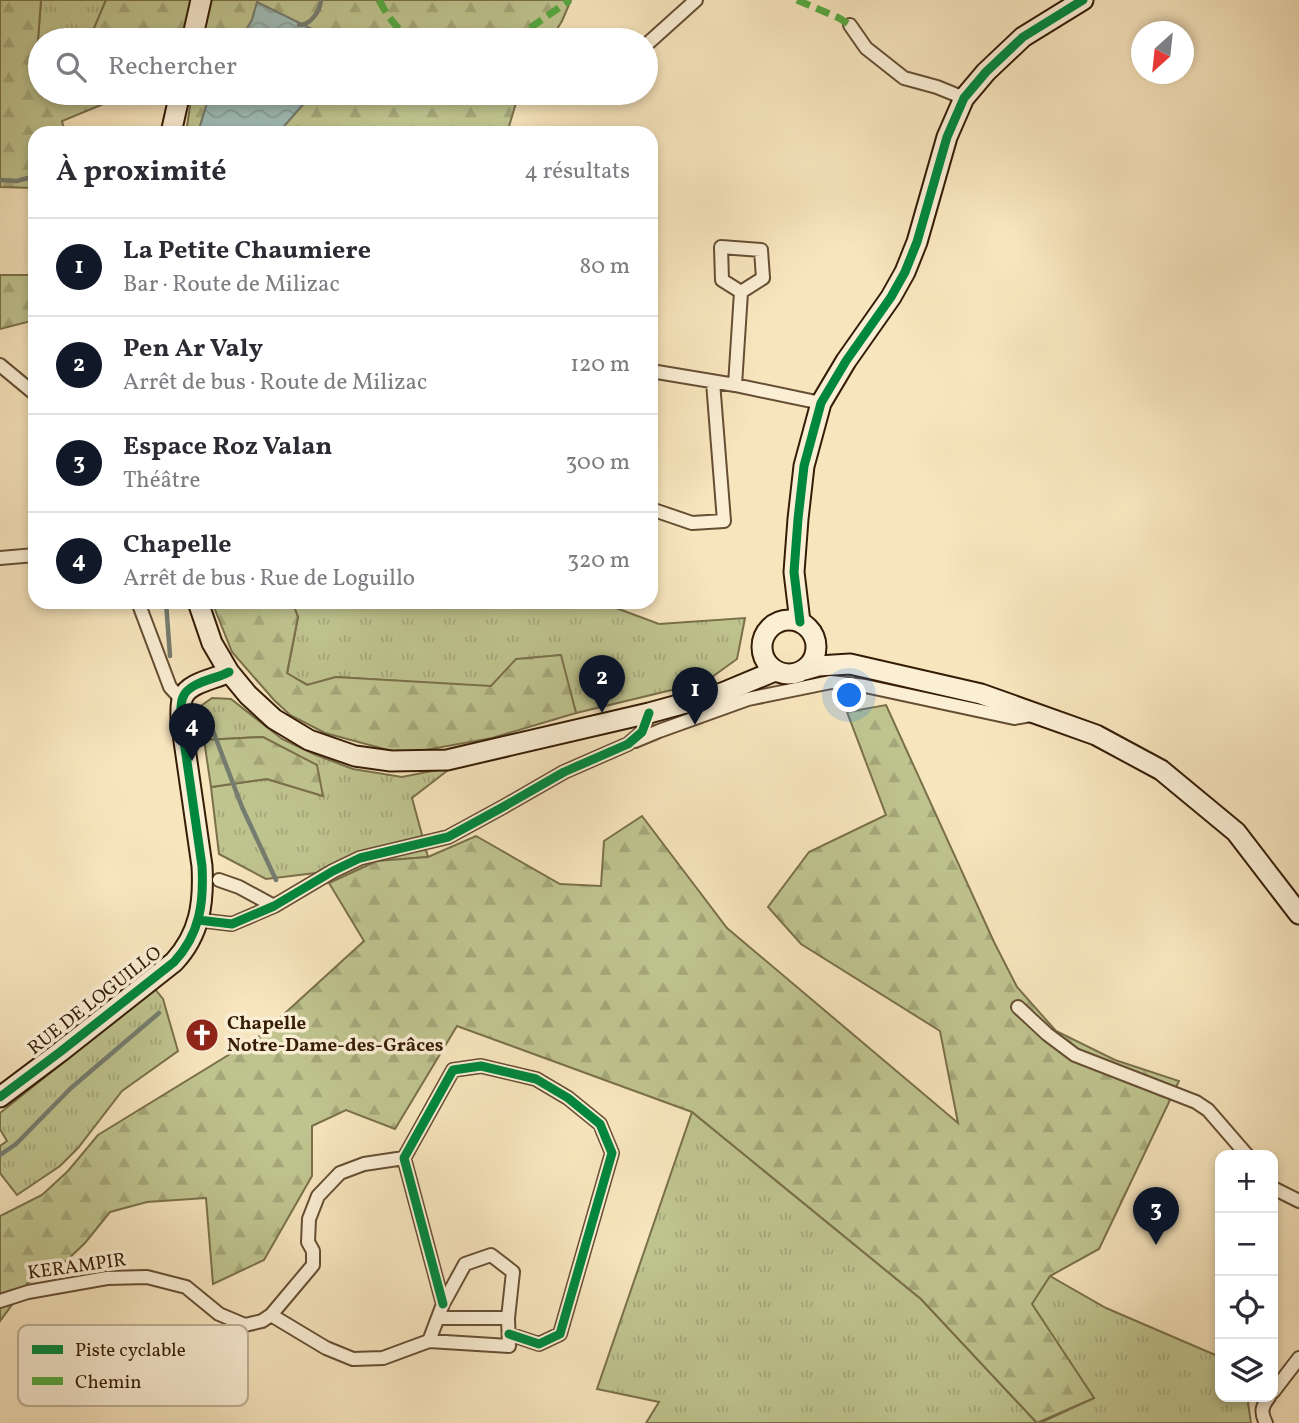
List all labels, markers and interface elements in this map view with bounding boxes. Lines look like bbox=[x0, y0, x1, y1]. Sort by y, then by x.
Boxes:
north arrow bbox=[1131, 21, 1194, 84]
search box bbox=[28, 28, 658, 105]
icon: search bbox=[52, 48, 90, 86]
text: Rechercher bbox=[108, 49, 237, 85]
text: À proximité bbox=[56, 151, 227, 193]
text: 4 résultats bbox=[524, 156, 630, 188]
text: La Petite Chaumiere bbox=[123, 233, 371, 269]
text: 1 bbox=[74, 251, 84, 283]
text: 80 m bbox=[580, 251, 630, 283]
text: Bar · Route de Milizac bbox=[123, 269, 340, 301]
text: Pen Ar Valy bbox=[123, 331, 263, 367]
text: 2 bbox=[73, 349, 85, 381]
text: 120 m bbox=[570, 349, 630, 381]
text: Arrêt de bus · Route de Milizac bbox=[123, 367, 427, 399]
text: Espace Roz Valan bbox=[123, 429, 333, 465]
text: 3 bbox=[73, 447, 85, 479]
text: 300 m bbox=[566, 447, 630, 479]
text: Théâtre bbox=[123, 465, 200, 497]
text: Chapelle bbox=[123, 527, 232, 563]
text: 4 bbox=[72, 545, 86, 577]
text: 320 m bbox=[567, 545, 630, 577]
text: Arrêt de bus · Rue de Loguillo bbox=[123, 563, 415, 595]
pin: 2 bbox=[579, 655, 625, 713]
pin: 1 bbox=[672, 667, 718, 725]
your location bbox=[832, 678, 866, 712]
pin: 4 bbox=[169, 703, 215, 761]
street label: RUE DE LOGUILLO bbox=[23, 940, 167, 1062]
place label: Chapelle Notre-Dame-des-Grâces bbox=[227, 1011, 444, 1059]
church icon: Chapelle Notre-Dame-des-Grâces bbox=[183, 1016, 221, 1054]
map controls bbox=[1215, 1150, 1278, 1402]
button: + bbox=[1215, 1150, 1278, 1213]
pin: 3 bbox=[1133, 1187, 1179, 1245]
button: − bbox=[1215, 1213, 1278, 1276]
street label: KERAMPIR bbox=[26, 1247, 128, 1287]
button: locate bbox=[1215, 1276, 1278, 1339]
legend bbox=[18, 1325, 248, 1406]
text: Piste cyclable bbox=[75, 1338, 186, 1364]
button: layers bbox=[1215, 1339, 1278, 1402]
text: Chemin bbox=[75, 1370, 142, 1396]

